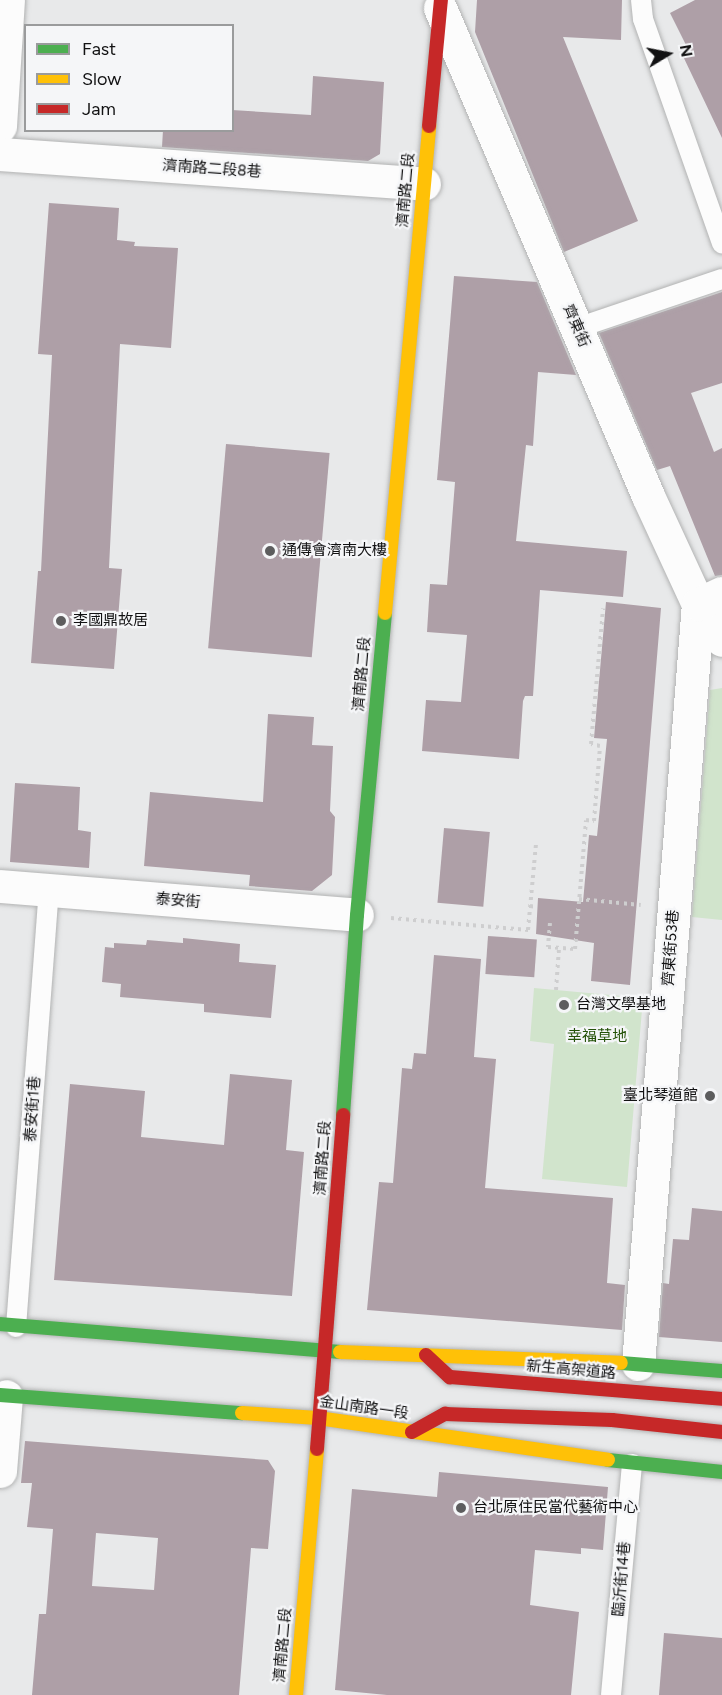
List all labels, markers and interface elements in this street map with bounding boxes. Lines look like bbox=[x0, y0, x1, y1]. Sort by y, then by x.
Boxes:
legend bbox=[24, 24, 234, 132]
north arrow bbox=[638, 24, 698, 84]
text: Fast bbox=[82, 38, 116, 60]
text: N bbox=[676, 43, 697, 59]
text: Slow bbox=[82, 68, 121, 90]
text: Jam bbox=[82, 98, 116, 120]
street label: 濟南路二段 bbox=[394, 152, 418, 228]
street label: 濟南路二段8巷 bbox=[162, 157, 262, 181]
street label: 齊東街 bbox=[559, 302, 593, 350]
place label: 通傳會濟南大樓 bbox=[282, 542, 387, 560]
marker: 通傳會濟南大樓 bbox=[263, 544, 277, 558]
place label: 李國鼎故居 bbox=[73, 612, 148, 630]
marker: 李國鼎故居 bbox=[54, 614, 68, 628]
street label: 濟南路二段 bbox=[350, 636, 374, 712]
street label: 泰安街 bbox=[155, 890, 201, 912]
street label: 齊東街53巷 bbox=[659, 909, 683, 987]
place label: 台灣文學基地 bbox=[576, 996, 666, 1014]
marker: 台灣文學基地 bbox=[557, 998, 571, 1012]
park label: 幸福草地 bbox=[567, 1028, 627, 1046]
street label: 泰安街1巷 bbox=[22, 1075, 44, 1143]
place label: 臺北琴道館 bbox=[623, 1087, 698, 1105]
marker: 臺北琴道館 bbox=[703, 1089, 717, 1103]
street label: 濟南路二段 bbox=[311, 1120, 335, 1196]
street label: 新生高架道路 bbox=[525, 1357, 617, 1383]
street label: 金山南路一段 bbox=[318, 1393, 410, 1423]
place label: 台北原住民當代藝術中心 bbox=[473, 1499, 638, 1517]
marker: 台北原住民當代藝術中心 bbox=[454, 1501, 468, 1515]
street label: 臨沂街14巷 bbox=[610, 1541, 634, 1617]
street label: 濟南路二段 bbox=[271, 1607, 295, 1683]

